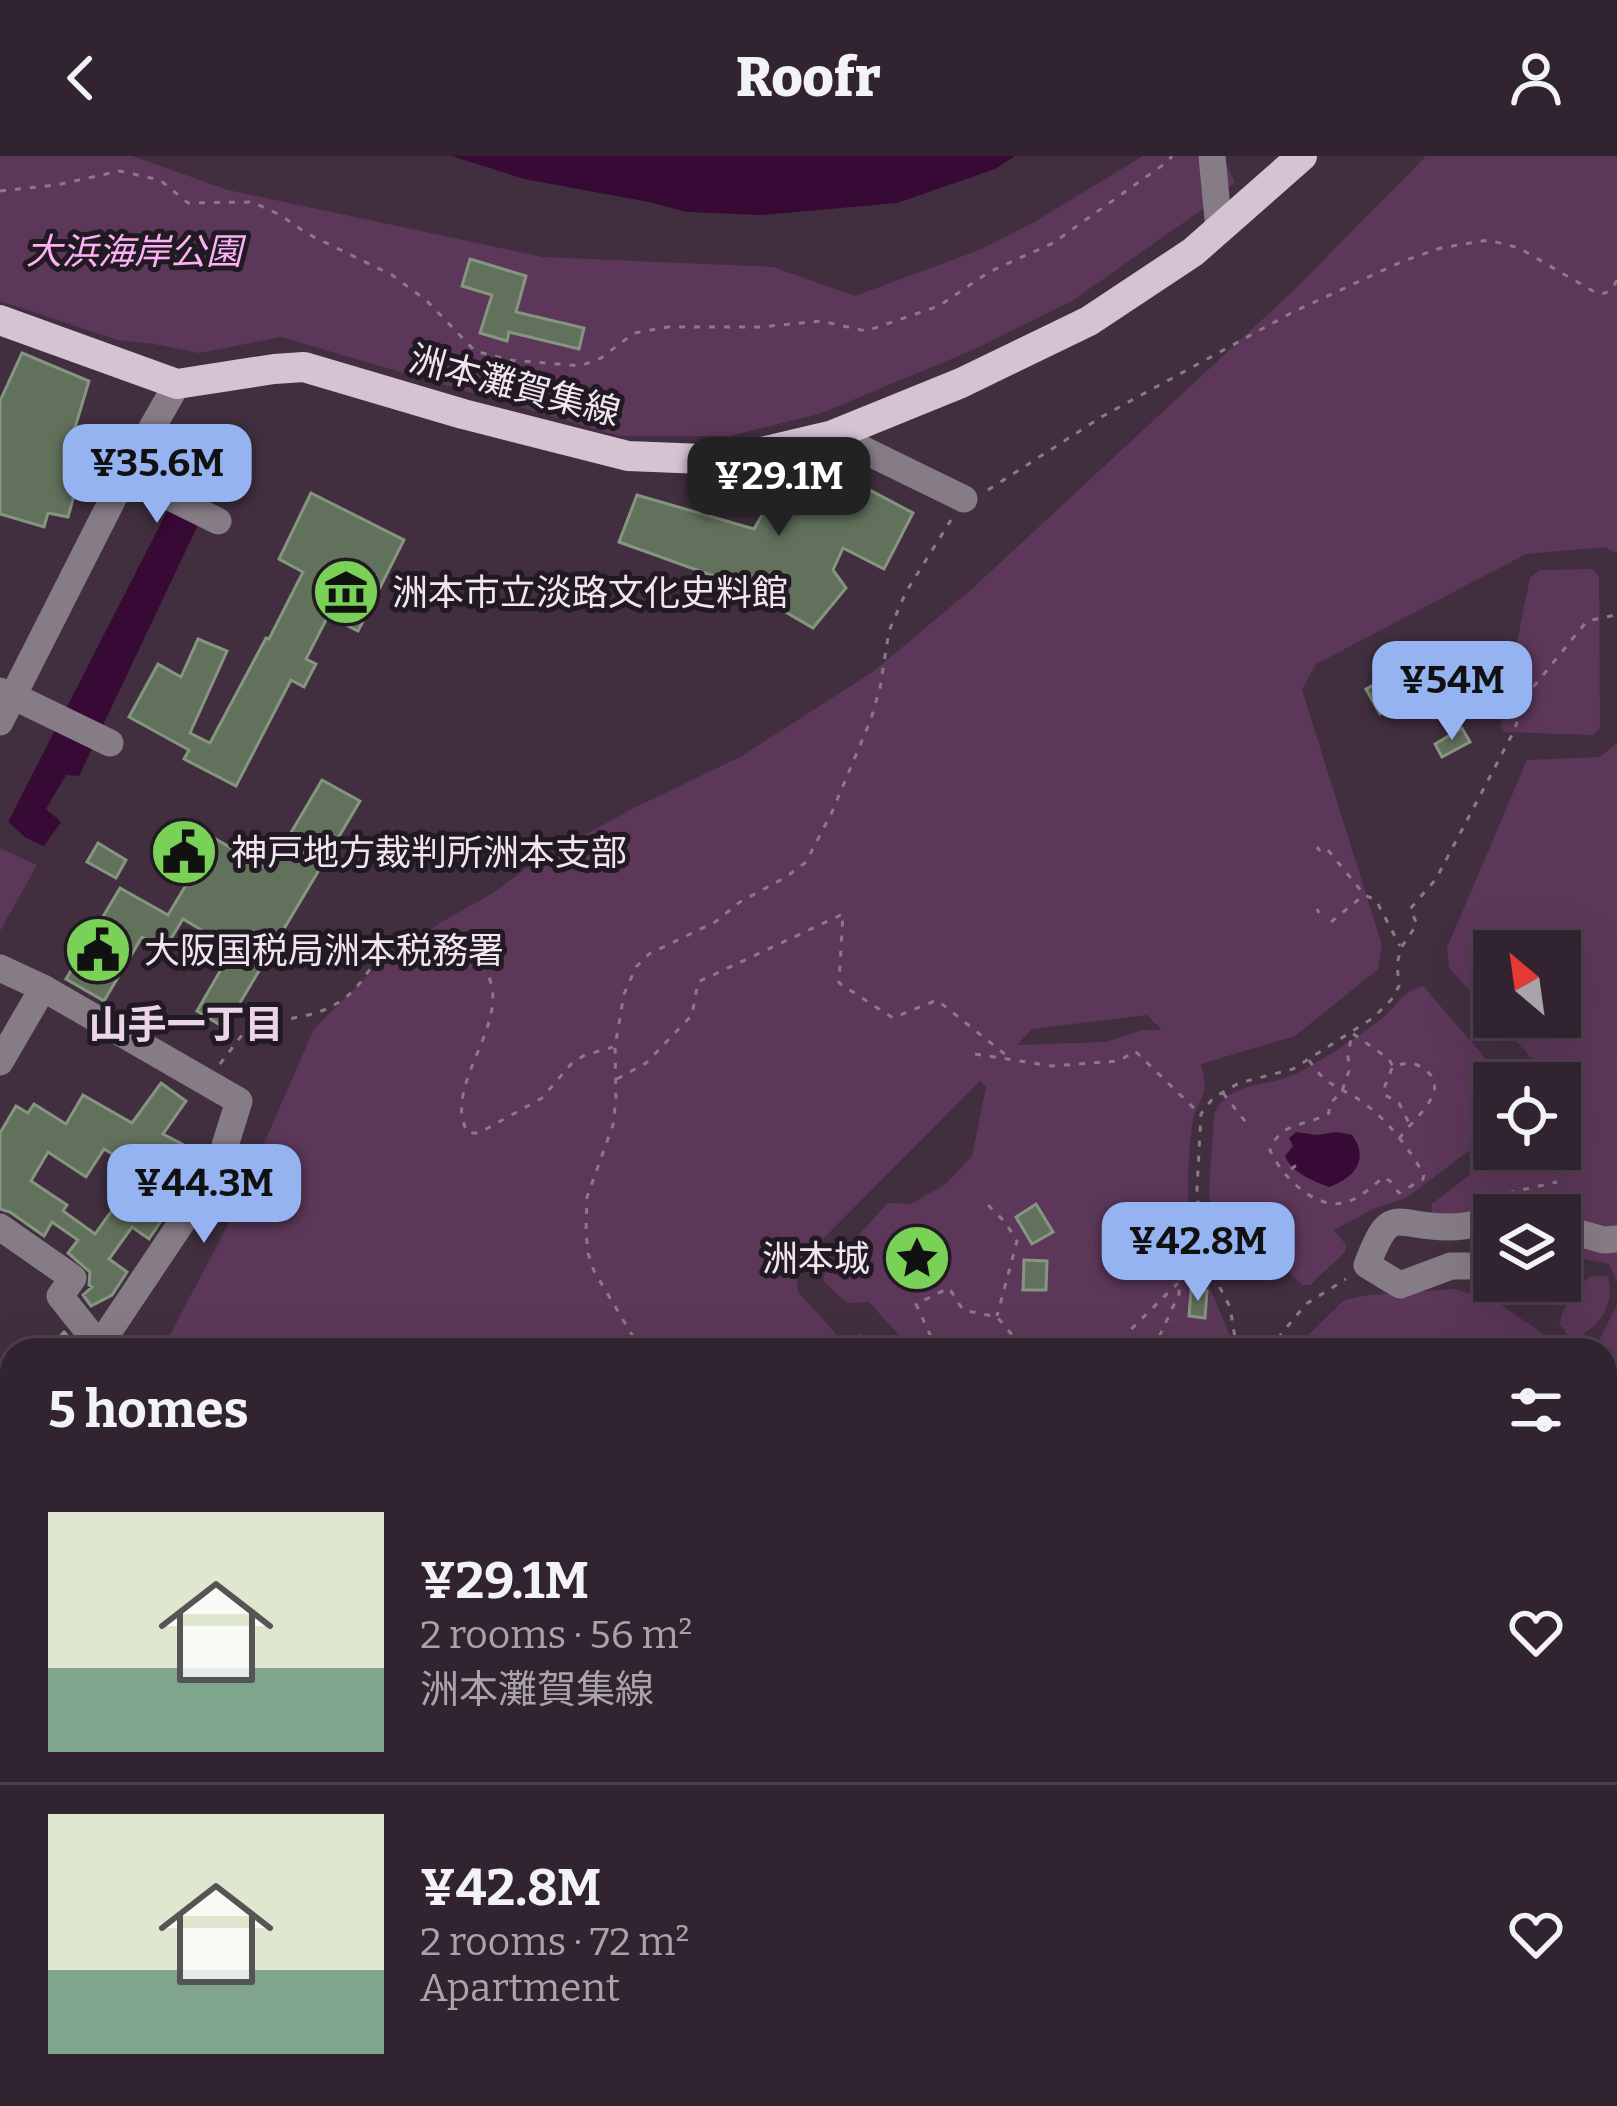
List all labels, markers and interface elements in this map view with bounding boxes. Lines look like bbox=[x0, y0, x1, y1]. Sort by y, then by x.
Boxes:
icon: back bbox=[48, 45, 114, 111]
icon: person bbox=[1503, 45, 1569, 111]
text: Roofr bbox=[736, 46, 881, 110]
park label: 大浜海岸公園 bbox=[26, 230, 247, 274]
street label: 洲本灘賀集線 bbox=[405, 337, 625, 435]
pin: ¥35.6M bbox=[59, 424, 255, 526]
pin: ¥29.1M bbox=[681, 437, 877, 539]
text: ¥35.6M bbox=[90, 440, 224, 486]
text: ¥29.1M bbox=[714, 453, 844, 499]
museum icon: 洲本市立淡路文化史料館 bbox=[311, 557, 381, 627]
place label: 洲本市立淡路文化史料館 bbox=[392, 571, 788, 615]
pin: ¥54M bbox=[1381, 641, 1523, 743]
text: ¥54M bbox=[1399, 657, 1505, 703]
public building icon: 神戸地方裁判所洲本支部 bbox=[149, 817, 219, 887]
place label: 神戸地方裁判所洲本支部 bbox=[231, 831, 627, 875]
public building icon: 大阪国税局洲本税務署 bbox=[63, 915, 133, 985]
place label: 大阪国税局洲本税務署 bbox=[144, 929, 504, 973]
north arrow bbox=[1473, 930, 1581, 1038]
map controls bbox=[1473, 930, 1581, 1302]
district label: 山手一丁目 bbox=[88, 1002, 284, 1048]
button: locate bbox=[1473, 1062, 1581, 1170]
pin: ¥44.3M bbox=[106, 1144, 302, 1246]
text: ¥44.3M bbox=[134, 1160, 274, 1206]
button: layers bbox=[1473, 1194, 1581, 1302]
pin: ¥42.8M bbox=[1100, 1202, 1296, 1304]
text: ¥42.8M bbox=[1129, 1218, 1267, 1264]
place icon: 洲本城 bbox=[882, 1223, 952, 1293]
place label: 洲本城 bbox=[762, 1237, 870, 1281]
icon: filters bbox=[1503, 1377, 1569, 1443]
text: 5 homes bbox=[48, 1379, 249, 1441]
text: ¥29.1M bbox=[420, 1550, 589, 1612]
icon: home bbox=[144, 1560, 288, 1704]
icon: heart bbox=[1503, 1599, 1569, 1665]
text: 2 rooms · 56 m² bbox=[420, 1612, 692, 1658]
text: 洲本灘賀集線 bbox=[420, 1667, 654, 1713]
text: ¥42.8M bbox=[420, 1857, 601, 1919]
icon: home bbox=[144, 1862, 288, 2006]
icon: heart bbox=[1503, 1901, 1569, 1967]
text: 2 rooms · 72 m² bbox=[420, 1919, 689, 1965]
text: Apartment bbox=[420, 1965, 620, 2011]

